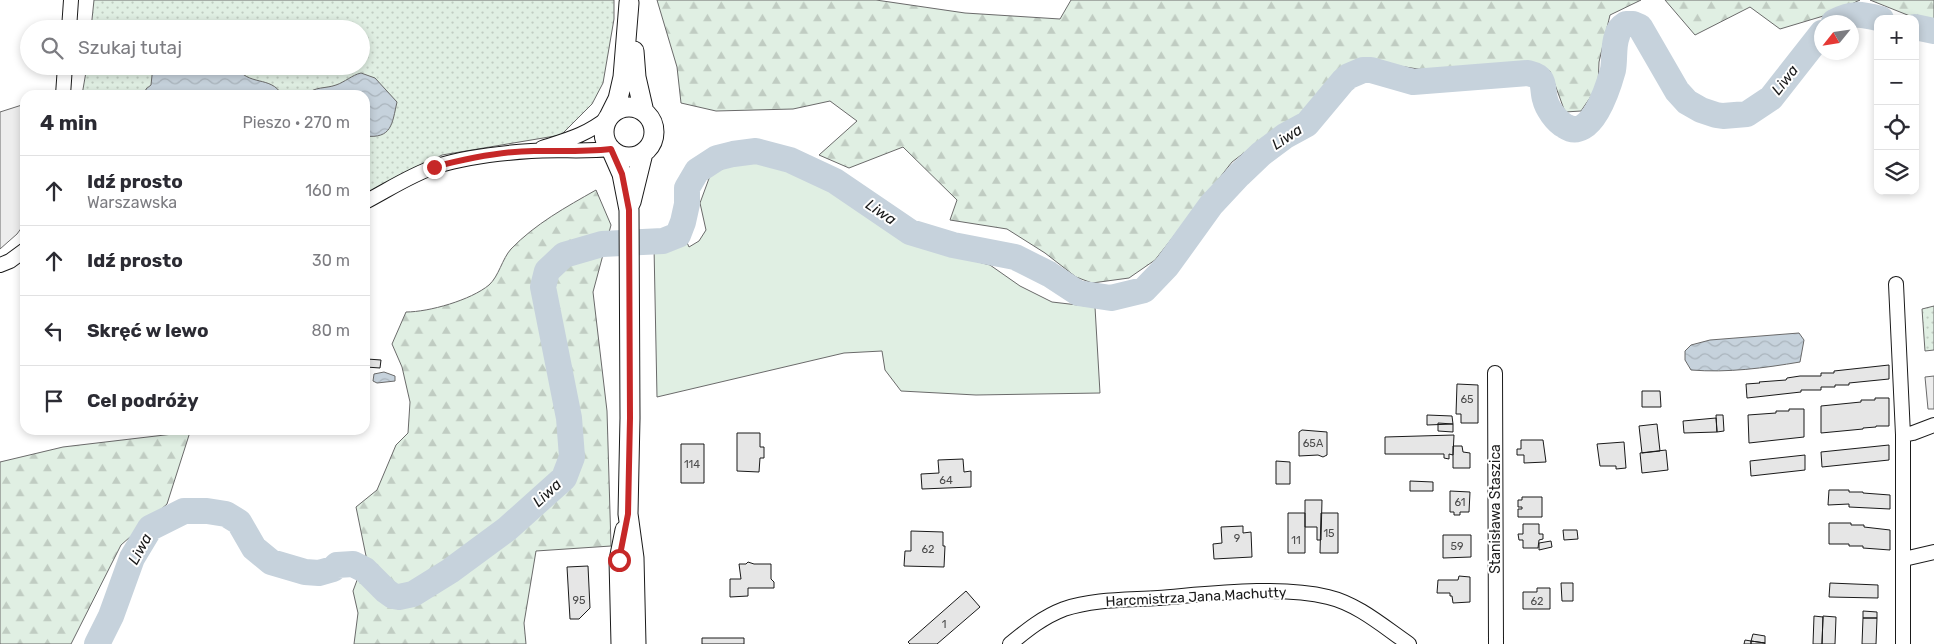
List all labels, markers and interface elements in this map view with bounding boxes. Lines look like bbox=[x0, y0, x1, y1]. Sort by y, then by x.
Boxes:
north arrow bbox=[1814, 15, 1859, 60]
map controls bbox=[1874, 15, 1919, 195]
button: + bbox=[1874, 15, 1919, 60]
search box bbox=[20, 20, 370, 75]
icon: search bbox=[38, 34, 66, 62]
text: Szukaj tutaj bbox=[78, 36, 182, 59]
button: − bbox=[1874, 60, 1919, 105]
water label: Liwa bbox=[1768, 61, 1802, 98]
button: locate bbox=[1874, 105, 1919, 150]
text: 4 min bbox=[40, 110, 98, 135]
text: Pieszo · 270 m bbox=[242, 113, 350, 132]
water label: Liwa bbox=[1268, 120, 1306, 153]
button: layers bbox=[1874, 150, 1919, 195]
route end bbox=[423, 156, 446, 179]
text: Idź prosto bbox=[87, 170, 183, 193]
icon: ahead bbox=[40, 177, 68, 205]
text: 160 m bbox=[305, 181, 350, 200]
text: Warszawska bbox=[87, 193, 177, 212]
water label: Liwa bbox=[862, 195, 900, 229]
icon: ahead bbox=[40, 247, 68, 275]
text: Idź prosto bbox=[87, 249, 183, 272]
text: 30 m bbox=[312, 251, 350, 270]
icon: left bbox=[40, 317, 68, 345]
text: Skręć w lewo bbox=[87, 319, 209, 342]
text: 80 m bbox=[312, 321, 350, 340]
icon: arrive bbox=[40, 387, 68, 415]
text: Cel podróży bbox=[87, 389, 199, 412]
house number: 65 bbox=[1460, 393, 1474, 406]
house number: 65A bbox=[1303, 437, 1324, 450]
street label: Stanisława Staszica bbox=[1487, 444, 1504, 574]
house number: 114 bbox=[684, 458, 700, 471]
house number: 64 bbox=[939, 474, 953, 487]
water label: Liwa bbox=[529, 475, 565, 511]
house number: 61 bbox=[1454, 496, 1466, 509]
house number: 15 bbox=[1323, 527, 1335, 540]
water label: Liwa bbox=[124, 530, 156, 568]
house number: 9 bbox=[1234, 532, 1240, 545]
house number: 11 bbox=[1291, 534, 1301, 547]
house number: 59 bbox=[1450, 540, 1464, 553]
house number: 62 bbox=[921, 543, 935, 556]
route start bbox=[608, 549, 631, 572]
street label: Harcmistrza Jana Machutty bbox=[1105, 584, 1287, 610]
house number: 95 bbox=[572, 594, 586, 607]
house number: 62 bbox=[1530, 595, 1544, 608]
house number: 1 bbox=[942, 618, 946, 631]

